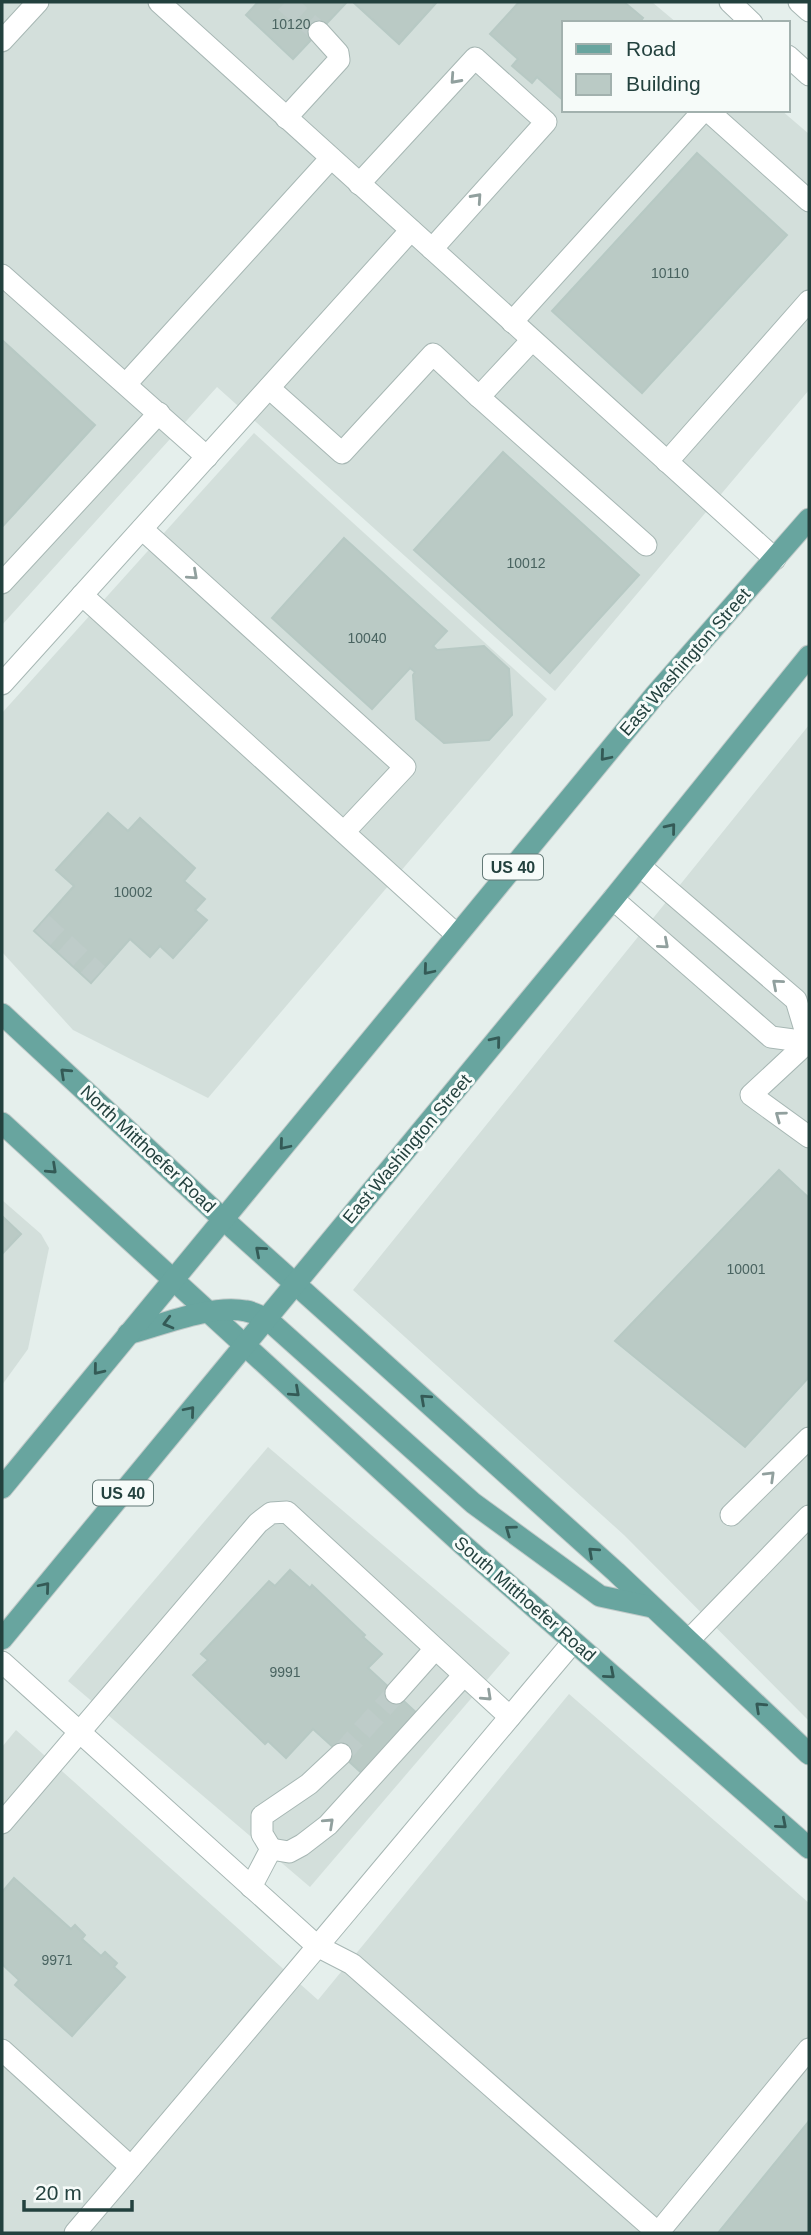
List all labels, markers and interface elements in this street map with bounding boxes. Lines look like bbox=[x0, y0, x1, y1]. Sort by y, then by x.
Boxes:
house number: 10120 bbox=[272, 16, 311, 32]
legend bbox=[562, 21, 790, 112]
text: Road bbox=[626, 37, 676, 60]
one-way arrow bbox=[451, 71, 463, 84]
text: Building bbox=[626, 72, 701, 95]
one-way arrow bbox=[469, 193, 481, 206]
house number: 10110 bbox=[651, 265, 689, 281]
house number: 10012 bbox=[507, 555, 546, 571]
one-way arrow bbox=[184, 567, 197, 579]
street label: East Washington Street bbox=[616, 584, 754, 740]
house number: 10040 bbox=[348, 630, 387, 646]
one-way arrow bbox=[600, 749, 613, 761]
one-way arrow bbox=[663, 823, 675, 836]
road number: US 40 bbox=[483, 854, 543, 880]
house number: 10002 bbox=[114, 884, 153, 900]
one-way arrow bbox=[656, 936, 669, 948]
one-way arrow bbox=[424, 962, 437, 974]
one-way arrow bbox=[773, 980, 786, 992]
one-way arrow bbox=[487, 1037, 500, 1049]
one-way arrow bbox=[60, 1068, 73, 1081]
street label: East Washington Street bbox=[339, 1070, 475, 1228]
street label: North Mitthoefer Road bbox=[76, 1081, 220, 1217]
one-way arrow bbox=[775, 1112, 788, 1124]
one-way arrow bbox=[280, 1137, 292, 1150]
one-way arrow bbox=[44, 1160, 57, 1173]
one-way arrow bbox=[255, 1247, 268, 1259]
house number: 10001 bbox=[727, 1261, 766, 1277]
one-way arrow bbox=[162, 1315, 174, 1329]
one-way arrow bbox=[94, 1362, 106, 1375]
one-way arrow bbox=[287, 1384, 300, 1396]
one-way arrow bbox=[420, 1395, 433, 1408]
one-way arrow bbox=[182, 1407, 194, 1420]
one-way arrow bbox=[762, 1472, 775, 1485]
road number: US 40 bbox=[93, 1480, 153, 1506]
one-way arrow bbox=[506, 1526, 518, 1538]
street label: South Mitthoefer Road bbox=[450, 1532, 600, 1666]
one-way arrow bbox=[588, 1548, 601, 1560]
one-way arrow bbox=[37, 1582, 49, 1595]
house number: 9991 bbox=[269, 1664, 301, 1680]
one-way arrow bbox=[602, 1666, 615, 1678]
one-way arrow bbox=[479, 1688, 492, 1700]
one-way arrow bbox=[755, 1702, 768, 1715]
one-way arrow bbox=[774, 1816, 787, 1828]
one-way arrow bbox=[321, 1818, 334, 1831]
house number: 9971 bbox=[41, 1952, 73, 1968]
scale bar bbox=[24, 2168, 133, 2212]
text: 20 m bbox=[35, 2181, 82, 2204]

